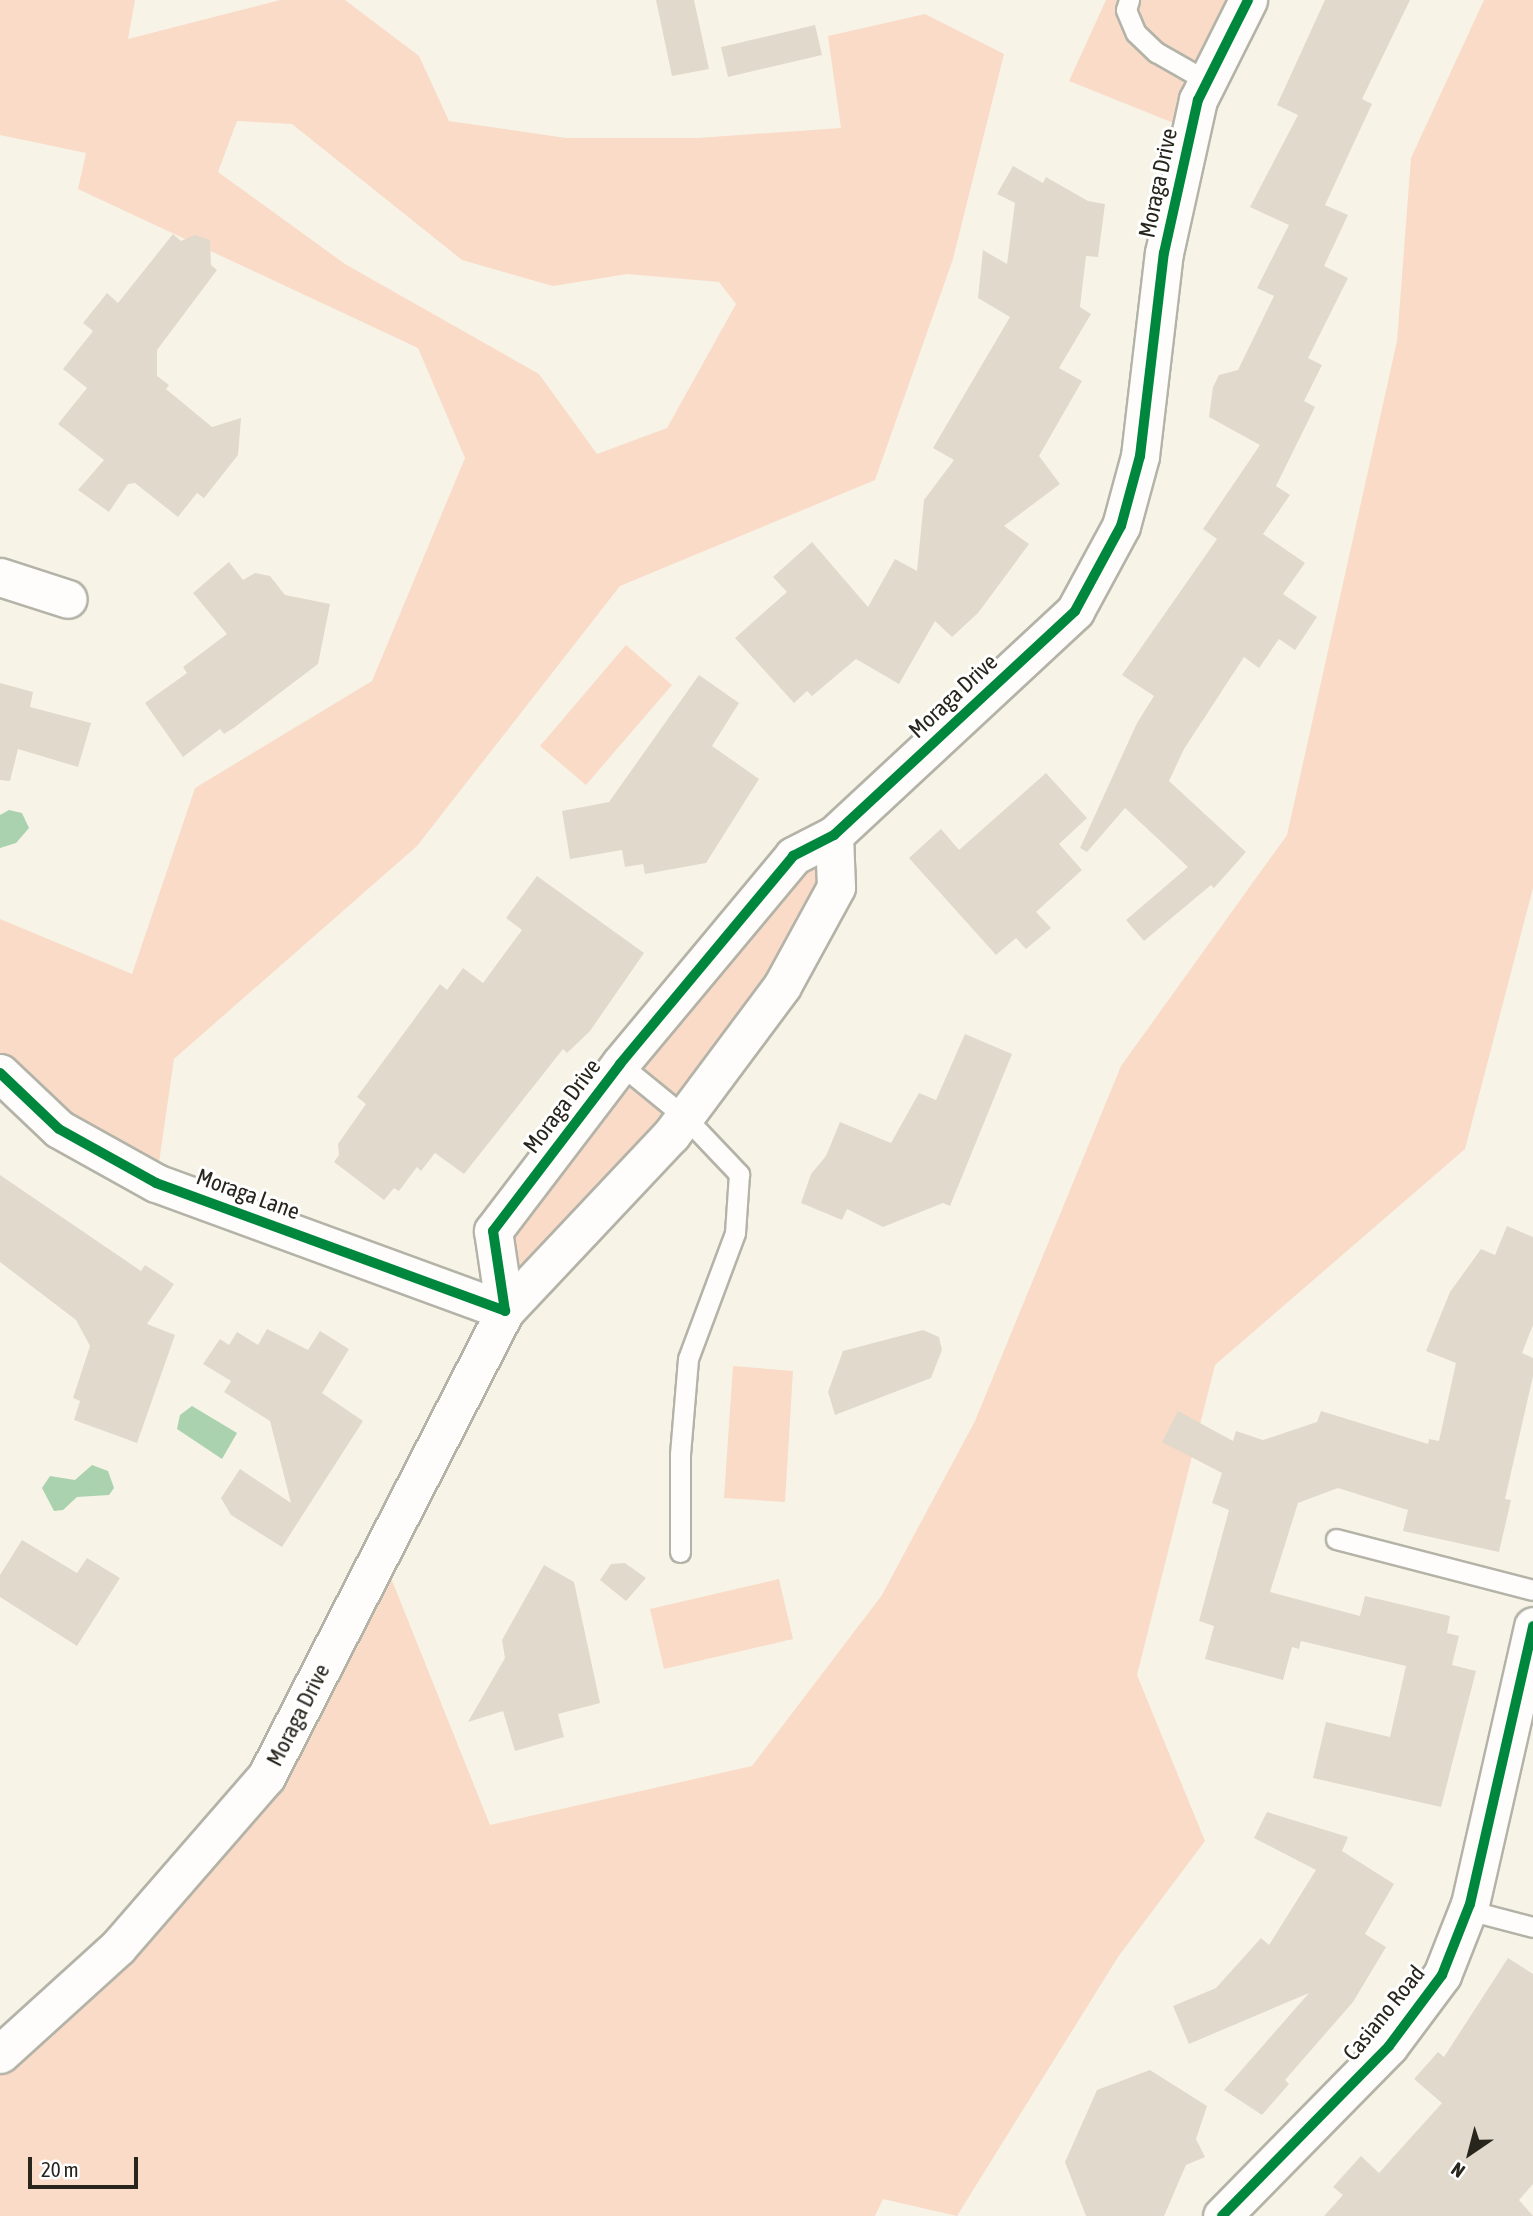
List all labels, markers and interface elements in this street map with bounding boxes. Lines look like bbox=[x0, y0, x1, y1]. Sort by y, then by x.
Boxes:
street label: Moraga Drive bbox=[1133, 126, 1183, 240]
street label: Moraga Drive bbox=[903, 648, 1003, 744]
street label: Moraga Drive bbox=[518, 1053, 606, 1159]
street label: Moraga Lane bbox=[193, 1163, 303, 1225]
street label: Moraga Drive bbox=[260, 1659, 336, 1771]
street label: Casiano Road bbox=[1337, 1960, 1431, 2066]
north arrow bbox=[1435, 2118, 1505, 2188]
scale bar bbox=[32, 2142, 142, 2186]
text: 20 m bbox=[41, 2157, 79, 2181]
text: N bbox=[1447, 2158, 1469, 2182]

